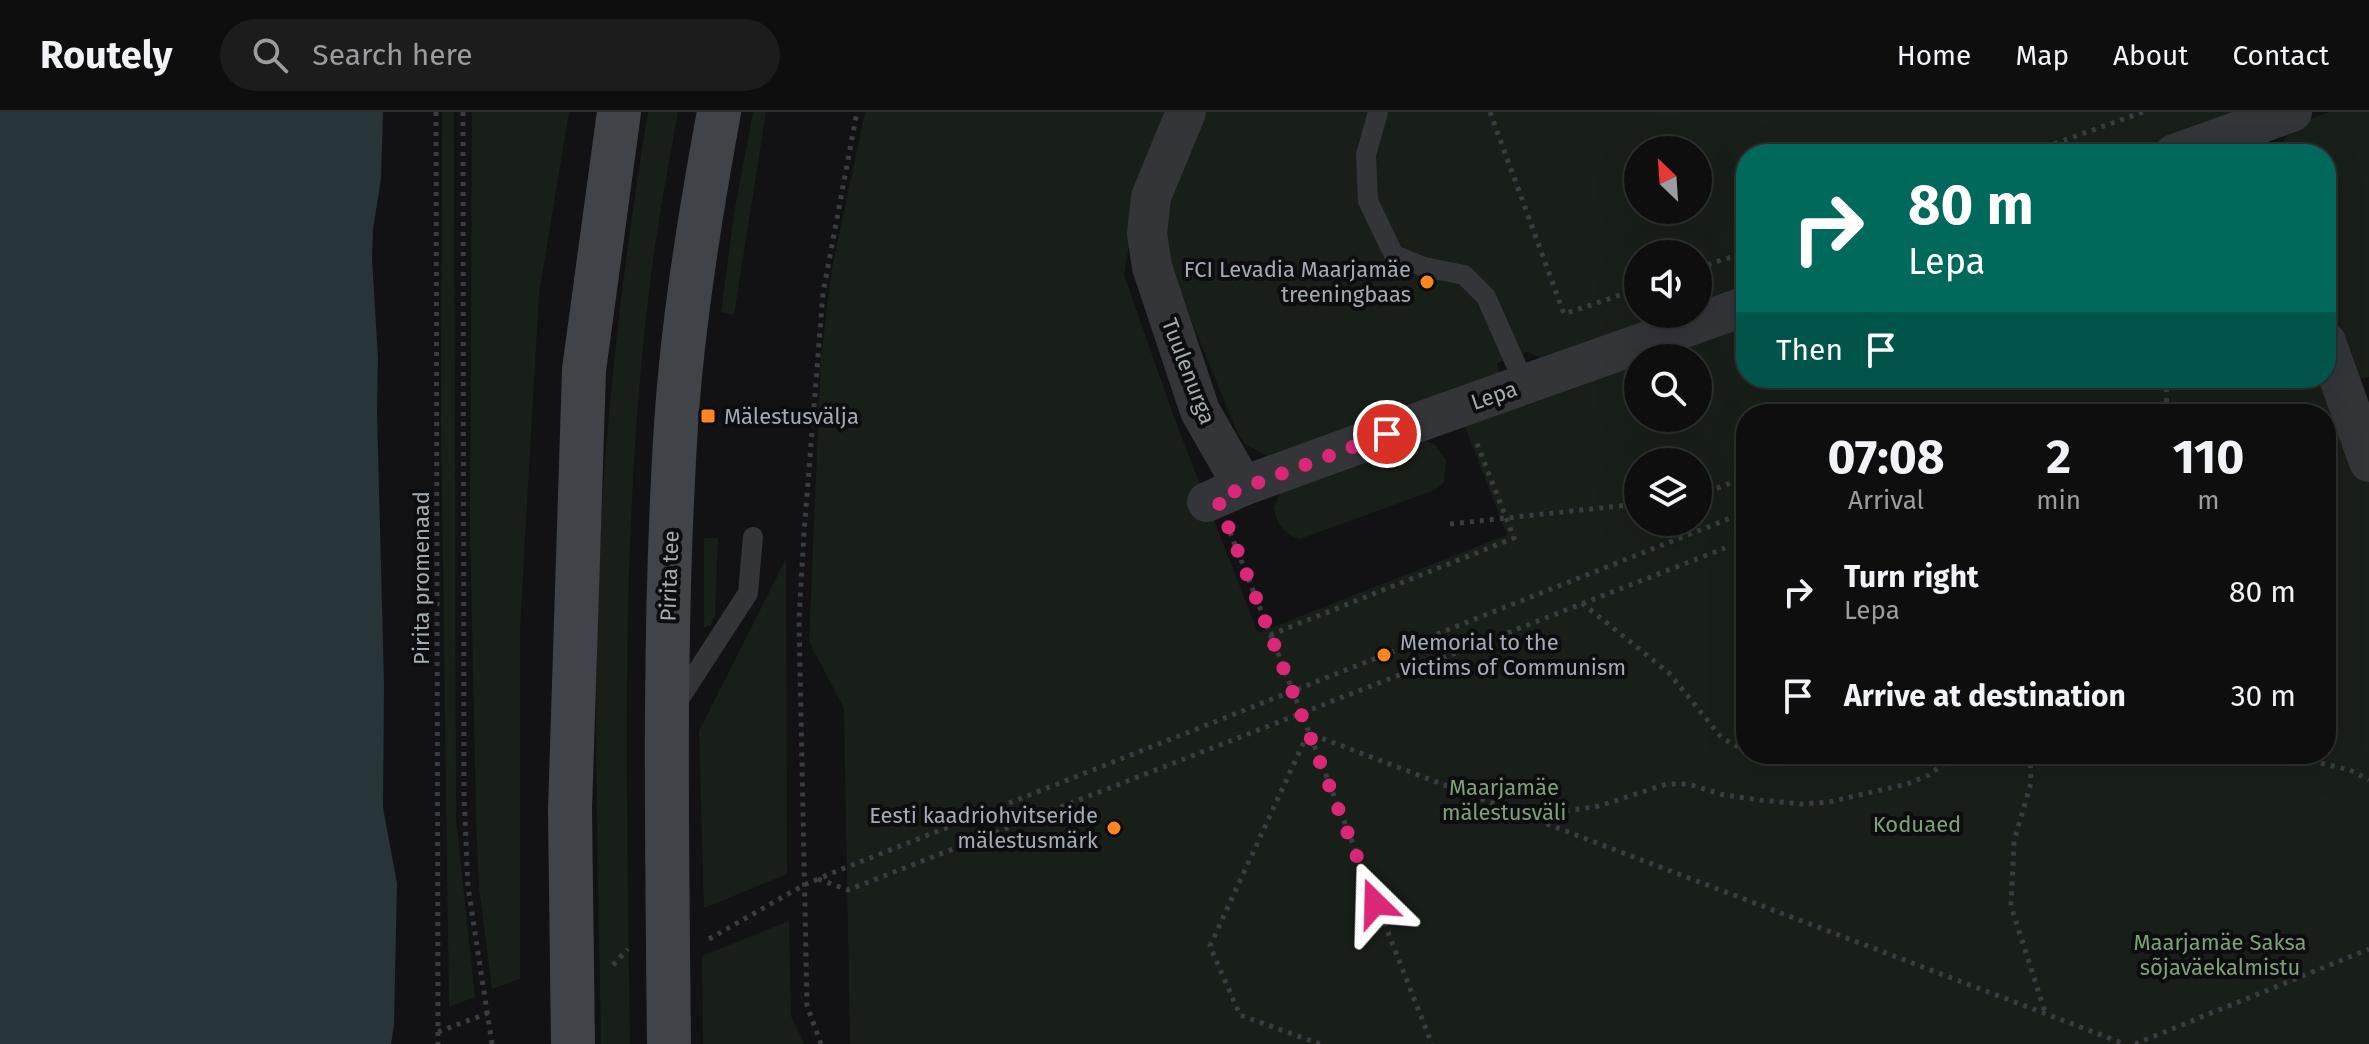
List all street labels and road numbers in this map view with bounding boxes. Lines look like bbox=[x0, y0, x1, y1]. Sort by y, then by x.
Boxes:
street label: Tuulenurga bbox=[1156, 314, 1221, 428]
street label: Lepa bbox=[1467, 375, 1521, 416]
street label: Pirita promenaad bbox=[408, 491, 435, 665]
street label: Pirita tee bbox=[654, 530, 685, 622]

